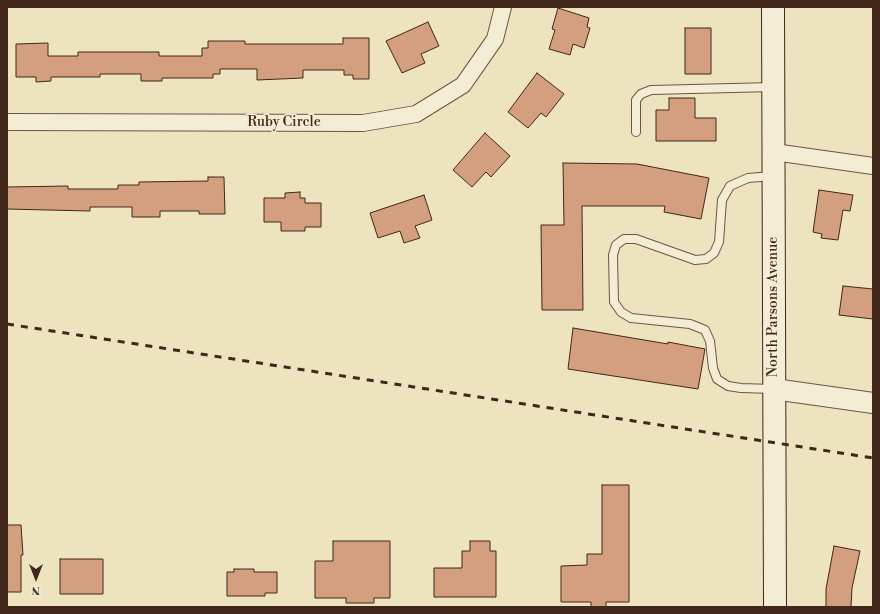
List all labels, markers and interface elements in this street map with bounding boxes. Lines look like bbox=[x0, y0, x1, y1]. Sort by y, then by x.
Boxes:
street label: Ruby Circle bbox=[247, 115, 321, 131]
street label: North Parsons Avenue bbox=[766, 237, 782, 377]
north arrow bbox=[16, 558, 56, 598]
text: N bbox=[32, 583, 40, 597]

